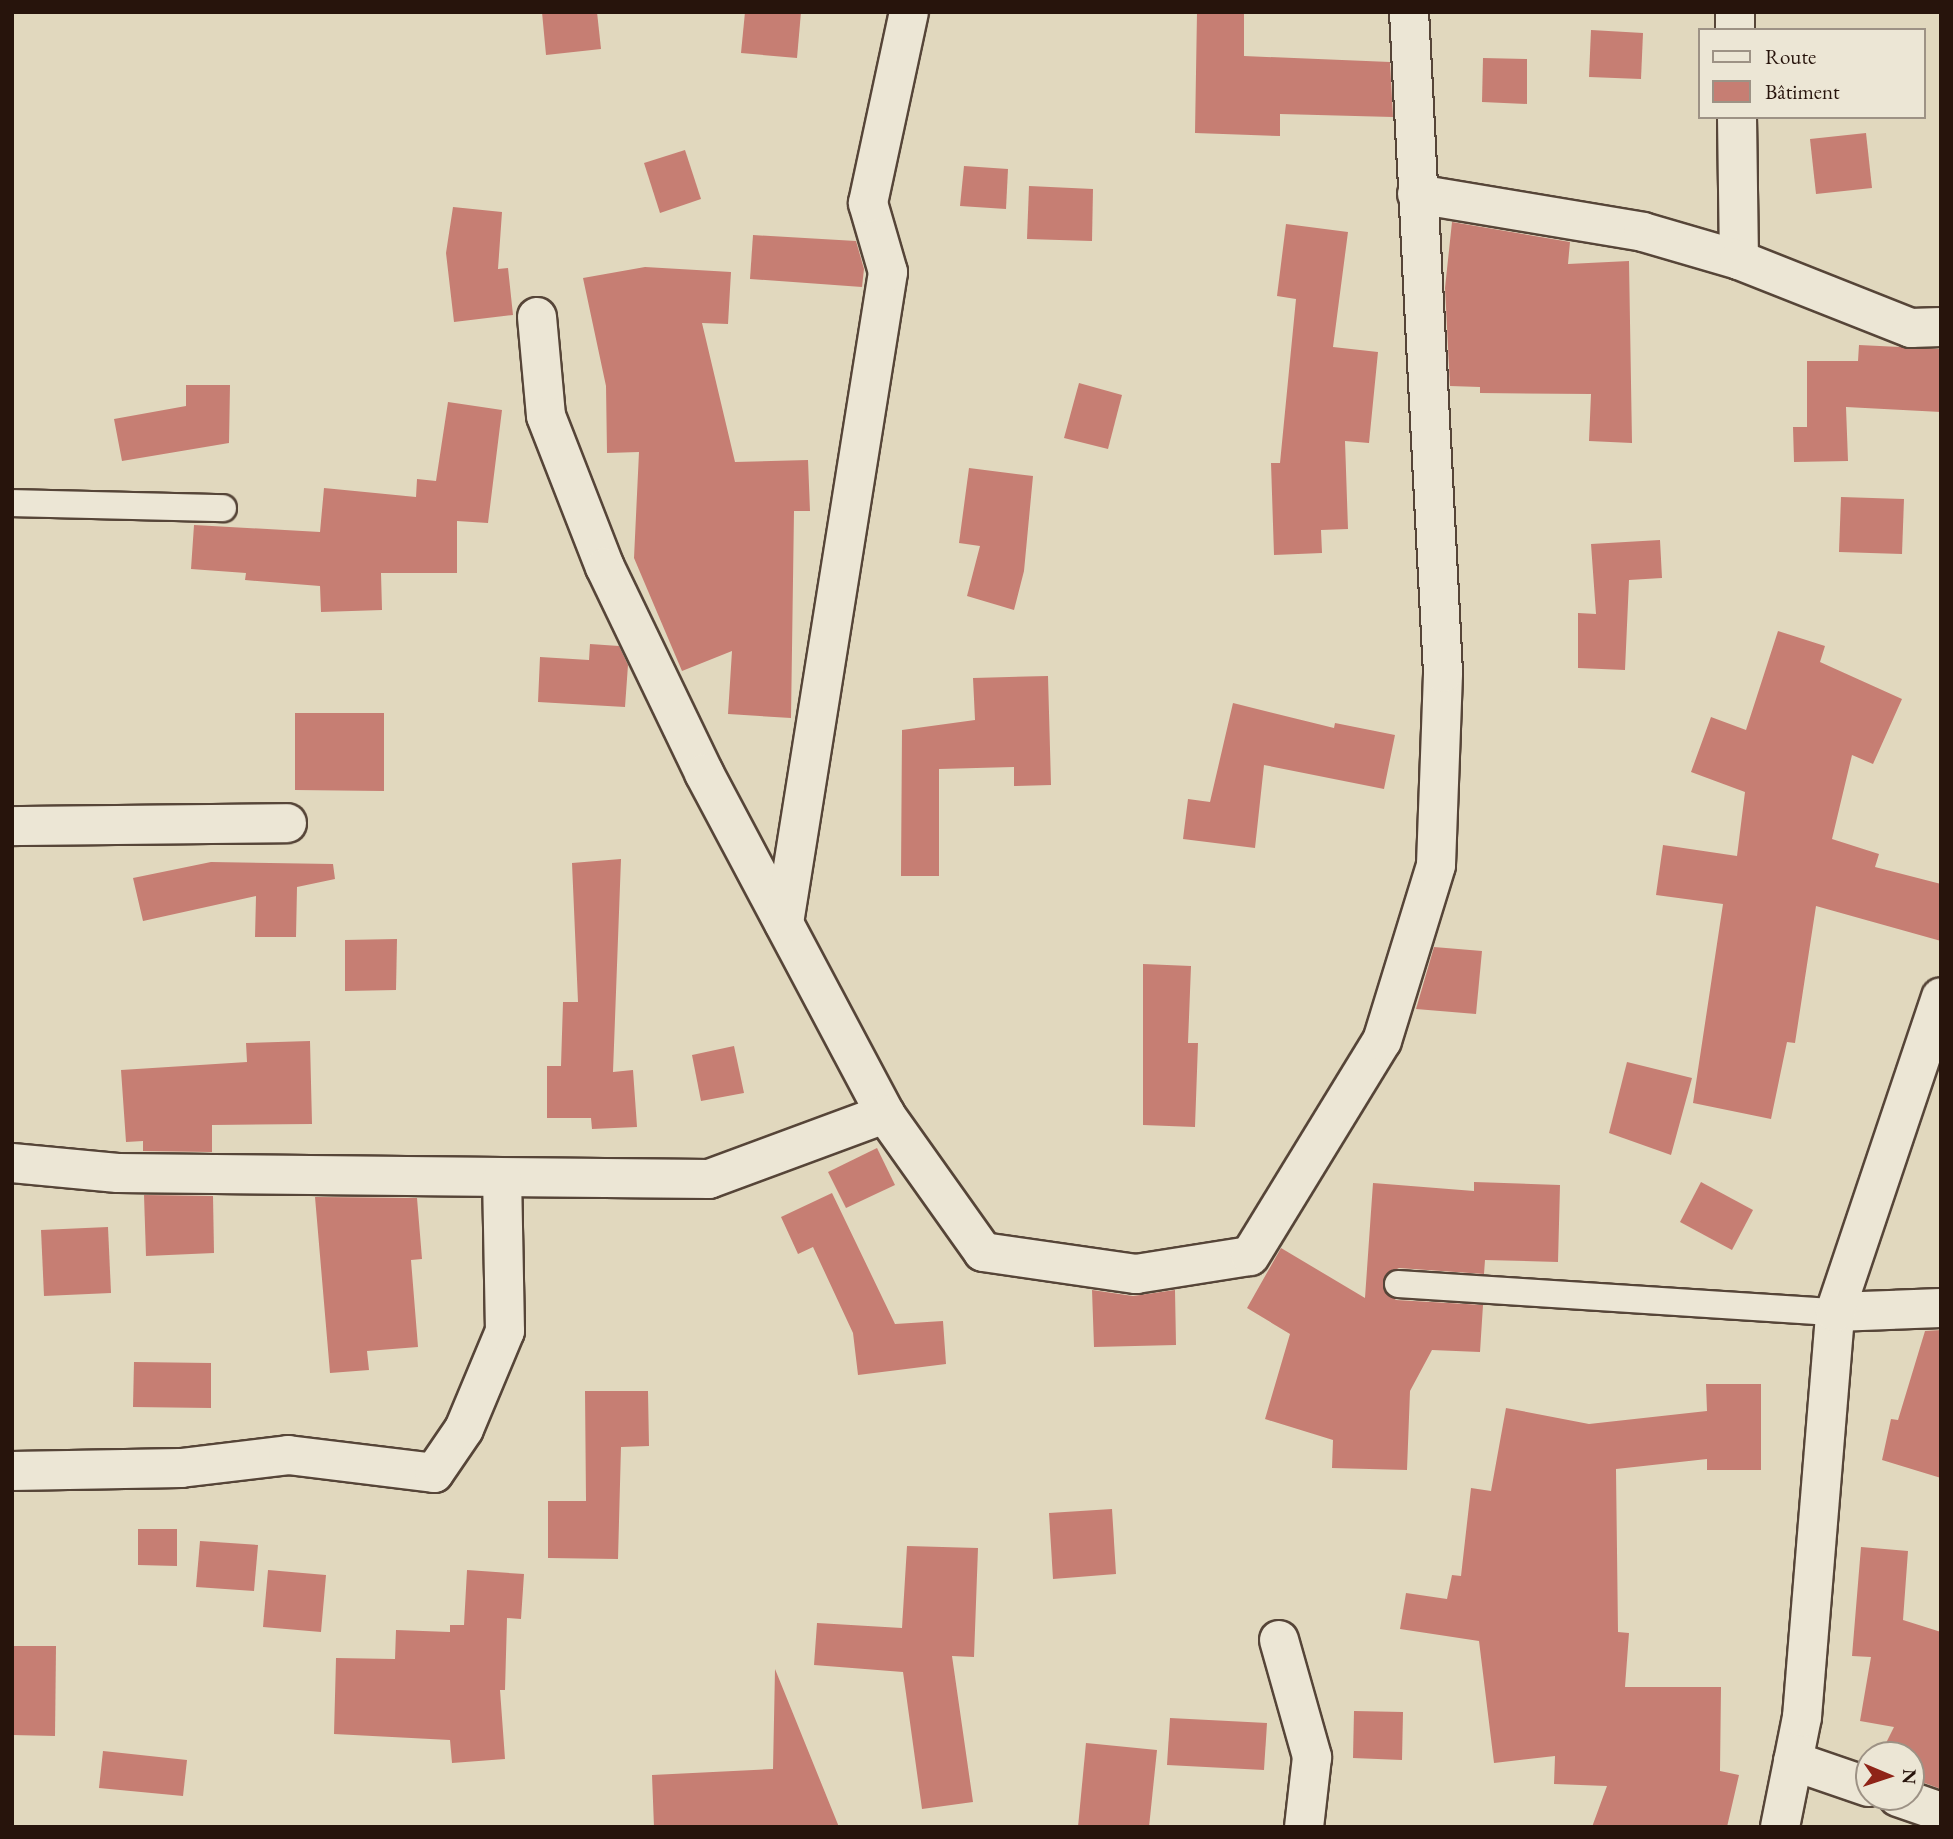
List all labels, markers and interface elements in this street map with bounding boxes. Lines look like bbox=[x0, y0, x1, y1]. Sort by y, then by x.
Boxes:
legend bbox=[1698, 28, 1925, 119]
text: Route bbox=[1765, 43, 1816, 70]
text: Bâtiment bbox=[1765, 78, 1840, 105]
north arrow bbox=[1855, 1741, 1925, 1811]
text: N bbox=[1897, 1769, 1922, 1785]

